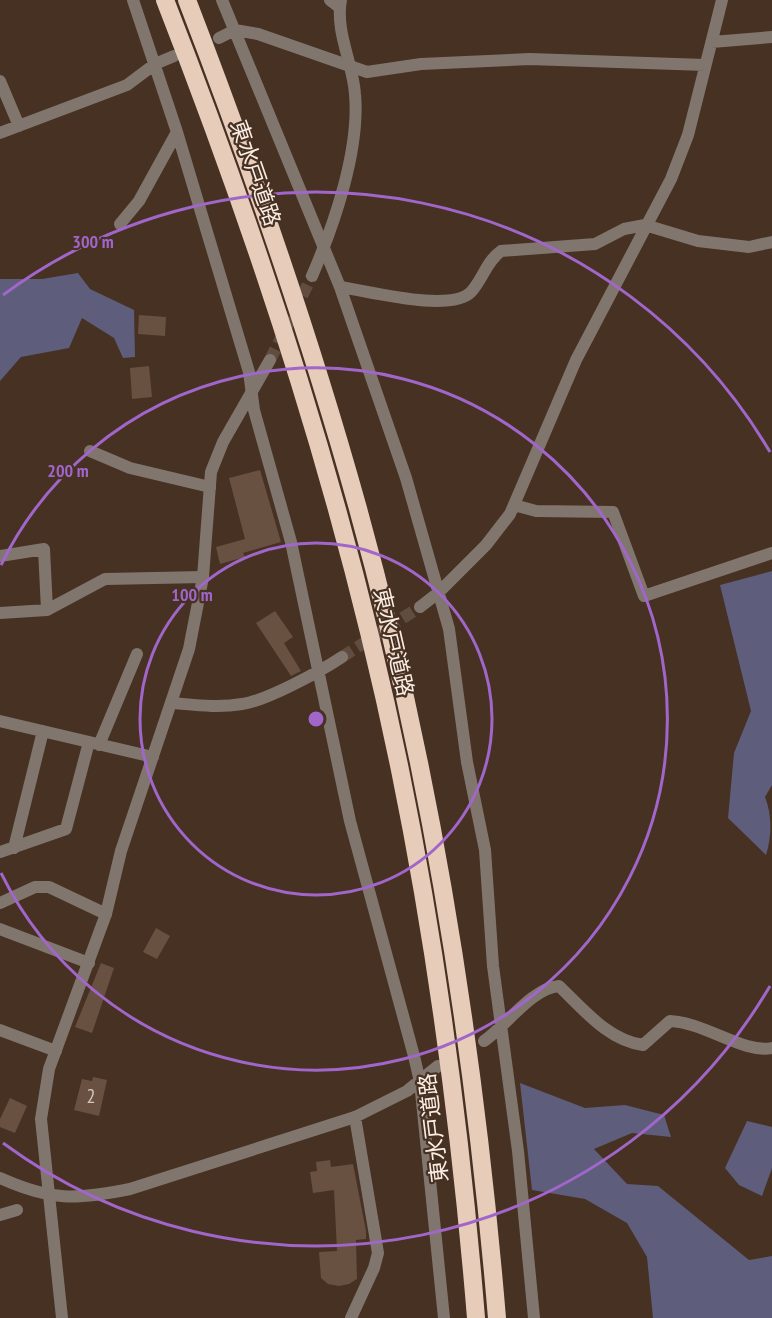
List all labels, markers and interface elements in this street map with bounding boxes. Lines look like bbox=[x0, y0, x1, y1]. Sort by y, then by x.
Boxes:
street label: 東水戸道路 bbox=[225, 116, 287, 230]
text: 300 m bbox=[72, 230, 114, 253]
text: 200 m bbox=[47, 459, 89, 482]
text: 100 m bbox=[171, 583, 213, 606]
street label: 東水戸道路 bbox=[368, 585, 420, 699]
centre of rings bbox=[306, 709, 326, 729]
street label: 東水戸道路 bbox=[412, 1072, 454, 1184]
house number: 2 bbox=[87, 1083, 96, 1109]

